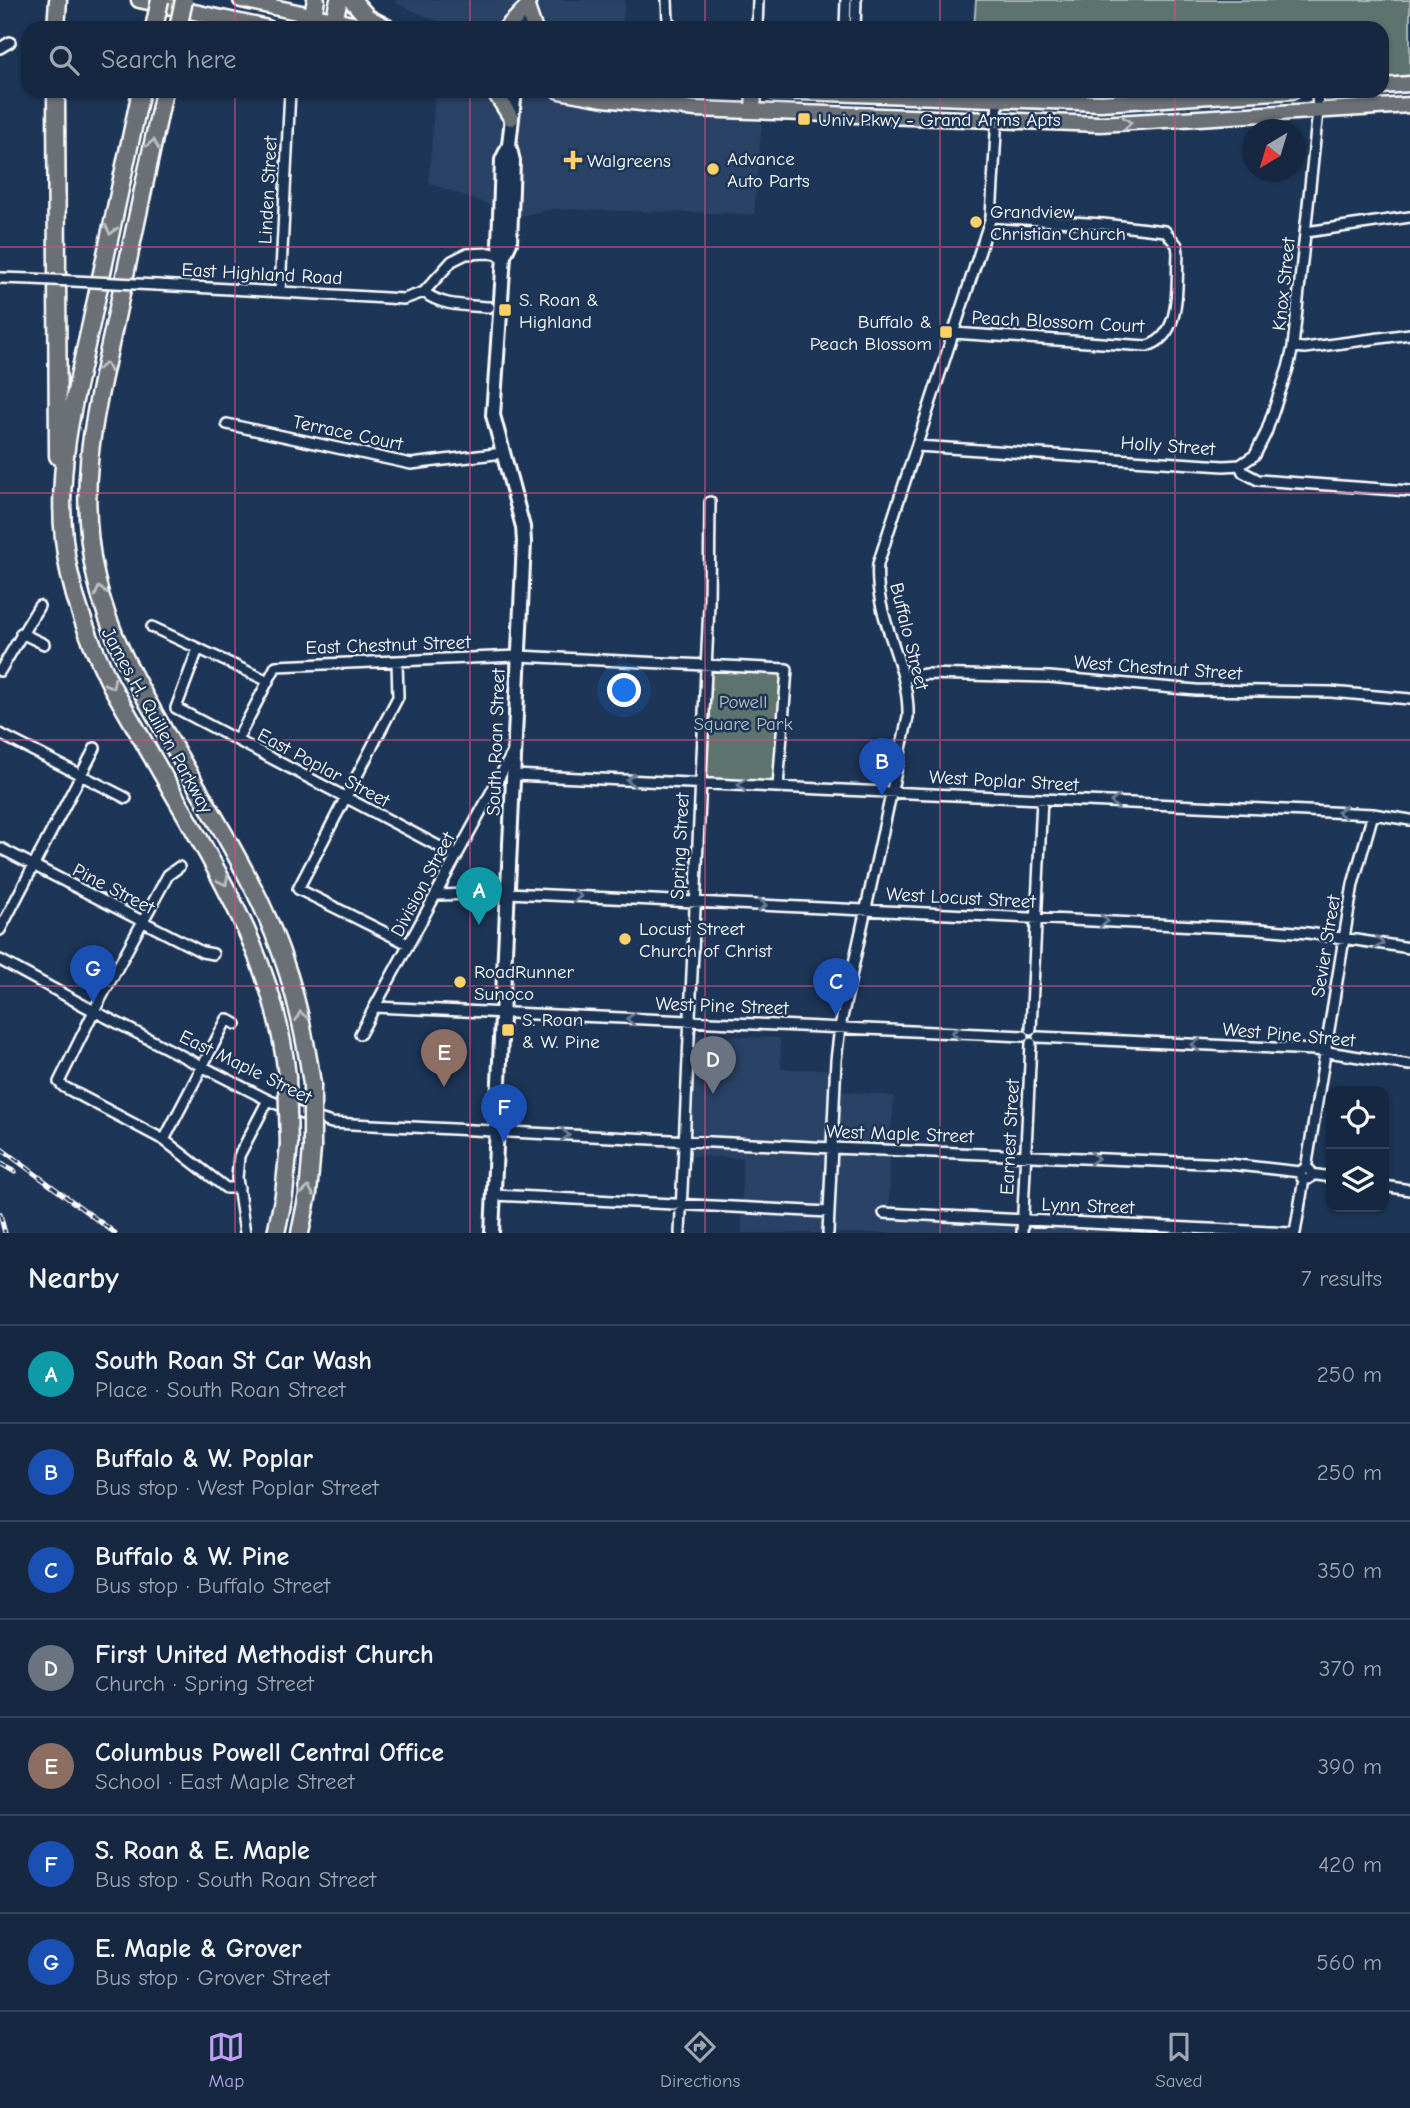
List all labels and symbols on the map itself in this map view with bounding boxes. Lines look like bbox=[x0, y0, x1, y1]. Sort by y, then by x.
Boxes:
place label: Univ Pkwy - Grand Arms Apts bbox=[818, 109, 1061, 131]
marker: Univ Pkwy - Grand Arms Apts bbox=[796, 111, 812, 127]
one-way arrow bbox=[1122, 115, 1133, 130]
north arrow bbox=[1242, 119, 1305, 182]
street label: Linden Street bbox=[254, 135, 282, 245]
one-way arrow bbox=[144, 138, 159, 150]
place label: Advance Auto Parts bbox=[727, 148, 810, 192]
place label: Walgreens bbox=[587, 150, 671, 172]
marker: Walgreens bbox=[565, 152, 581, 168]
marker: Advance Auto Parts bbox=[705, 161, 721, 177]
place label: Grandview Christian Church bbox=[990, 201, 1126, 245]
marker: Grandview Christian Church bbox=[968, 214, 984, 230]
one-way arrow bbox=[105, 224, 119, 236]
street label: Knox Street bbox=[1268, 236, 1300, 332]
street label: East Highland Road bbox=[181, 259, 343, 289]
place label: S. Roan & Highland bbox=[519, 289, 599, 333]
marker: S. Roan & Highland bbox=[497, 302, 513, 318]
street label: Peach Blossom Court bbox=[971, 306, 1145, 338]
place label: Buffalo & Peach Blossom bbox=[810, 311, 932, 355]
marker: Buffalo & Peach Blossom bbox=[938, 324, 954, 340]
one-way arrow bbox=[97, 361, 112, 373]
street label: Terrace Court bbox=[291, 411, 405, 455]
street label: Holly Street bbox=[1120, 432, 1216, 460]
street label: Buffalo Street bbox=[885, 580, 933, 693]
one-way arrow bbox=[93, 586, 108, 598]
street label: James H. Quillen Parkway bbox=[97, 624, 218, 818]
street label: East Chestnut Street bbox=[305, 631, 472, 659]
street label: West Chestnut Street bbox=[1073, 651, 1243, 685]
street label: South Roan Street bbox=[482, 667, 510, 816]
your location bbox=[607, 673, 641, 707]
one-way arrow bbox=[102, 677, 116, 689]
park label: Powell Square Park bbox=[693, 691, 793, 735]
street label: East Poplar Street bbox=[254, 724, 394, 812]
pin: B bbox=[859, 738, 905, 796]
street label: West Poplar Street bbox=[929, 766, 1080, 796]
one-way arrow bbox=[625, 772, 636, 787]
one-way arrow bbox=[737, 777, 748, 792]
street label: Spring Street bbox=[666, 792, 694, 900]
one-way arrow bbox=[1109, 795, 1120, 810]
one-way arrow bbox=[1337, 805, 1348, 820]
street label: Division Street bbox=[386, 828, 460, 940]
street label: Pine Street bbox=[69, 859, 159, 919]
pin: A bbox=[456, 867, 502, 925]
one-way arrow bbox=[215, 874, 229, 886]
street label: West Locust Street bbox=[886, 883, 1037, 913]
one-way arrow bbox=[571, 888, 582, 903]
street label: Sevier Street bbox=[1307, 893, 1345, 999]
one-way arrow bbox=[757, 897, 768, 912]
one-way arrow bbox=[1099, 914, 1110, 929]
place label: Locust Street Church of Christ bbox=[639, 918, 772, 962]
marker: Locust Street Church of Christ bbox=[617, 931, 633, 947]
one-way arrow bbox=[1373, 935, 1385, 950]
pin: G bbox=[70, 945, 116, 1003]
pin: C bbox=[813, 958, 859, 1016]
place label: RoadRunner Sunoco bbox=[474, 961, 575, 1005]
marker: RoadRunner Sunoco bbox=[452, 974, 468, 990]
street label: West Pine Street bbox=[655, 993, 790, 1019]
place label: S. Roan & W. Pine bbox=[522, 1009, 600, 1053]
one-way arrow bbox=[294, 1010, 309, 1022]
one-way arrow bbox=[625, 1011, 636, 1026]
street label: West Pine Street bbox=[1222, 1018, 1357, 1052]
marker: S. Roan & W. Pine bbox=[500, 1022, 516, 1038]
street label: East Maple Street bbox=[176, 1025, 316, 1109]
one-way arrow bbox=[950, 1026, 961, 1041]
pin: E bbox=[421, 1029, 467, 1087]
pin: D bbox=[690, 1036, 736, 1094]
one-way arrow bbox=[1190, 1037, 1201, 1052]
street label: Earnest Street bbox=[996, 1078, 1024, 1196]
pin: F bbox=[481, 1084, 527, 1142]
street label: West Maple Street bbox=[826, 1120, 975, 1148]
one-way arrow bbox=[560, 1127, 571, 1142]
one-way arrow bbox=[1089, 1151, 1100, 1166]
one-way arrow bbox=[301, 1185, 316, 1196]
street label: Lynn Street bbox=[1041, 1193, 1135, 1219]

